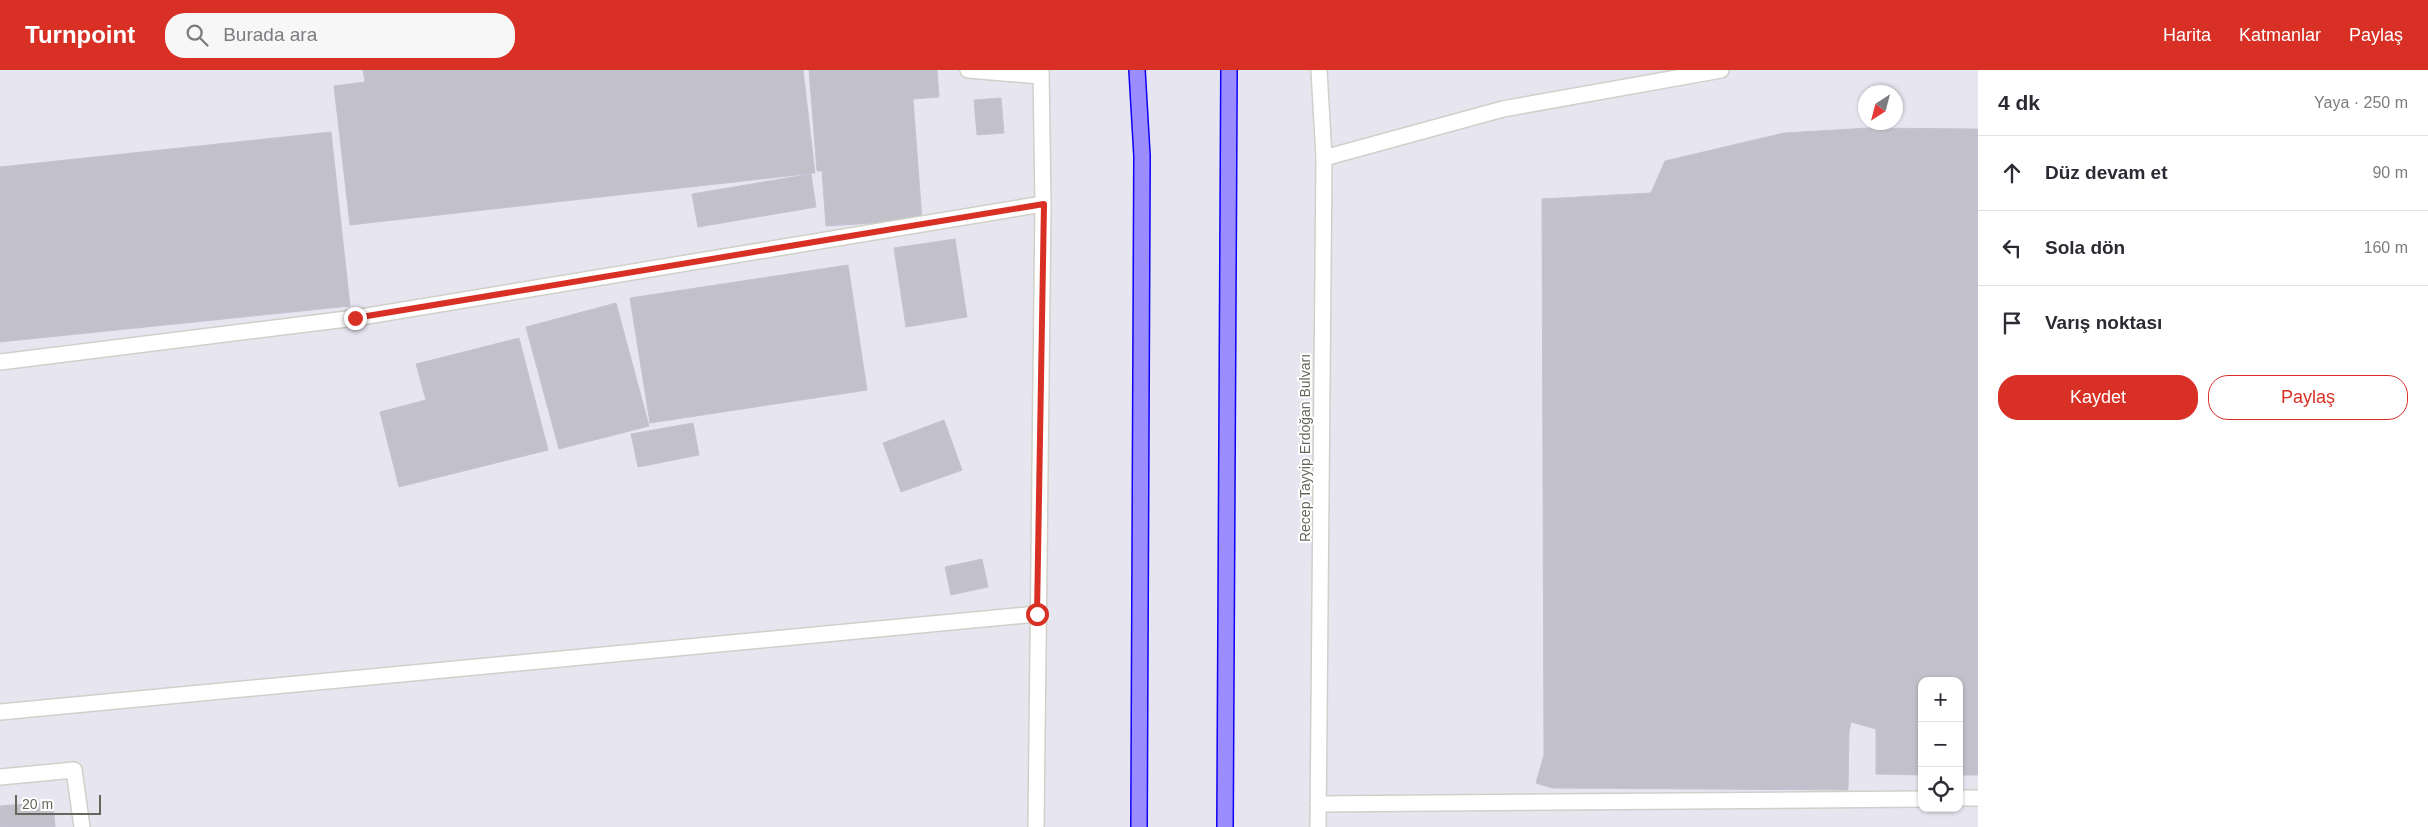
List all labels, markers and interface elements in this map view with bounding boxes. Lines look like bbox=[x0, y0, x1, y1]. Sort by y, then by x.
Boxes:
search box bbox=[165, 13, 515, 58]
text: Turnpoint bbox=[25, 21, 135, 48]
icon: search bbox=[183, 21, 211, 49]
text: Burada ara bbox=[223, 24, 317, 45]
text: Harita bbox=[2163, 25, 2211, 45]
text: Katmanlar bbox=[2239, 25, 2321, 45]
text: Paylaş bbox=[2349, 25, 2403, 45]
north arrow bbox=[1858, 85, 1903, 130]
text: 4 dk bbox=[1998, 91, 2040, 114]
text: Yaya · 250 m bbox=[2314, 94, 2408, 111]
icon: ahead bbox=[1998, 159, 2026, 187]
text: Düz devam et bbox=[2045, 162, 2167, 183]
text: 90 m bbox=[2372, 164, 2408, 181]
icon: left bbox=[1998, 234, 2026, 262]
text: Sola dön bbox=[2045, 237, 2125, 258]
text: 160 m bbox=[2364, 239, 2408, 256]
route end bbox=[344, 307, 367, 330]
icon: arrive bbox=[1998, 309, 2026, 337]
text: Varış noktası bbox=[2045, 312, 2162, 333]
street label: Recep Tayyip Erdoğan Bulvarı bbox=[1297, 354, 1313, 542]
button: Kaydet bbox=[1998, 375, 2198, 420]
button: Paylaş bbox=[2208, 375, 2408, 420]
route start bbox=[1026, 603, 1049, 626]
map controls bbox=[1918, 677, 1963, 812]
button: + bbox=[1918, 677, 1963, 722]
button: − bbox=[1918, 722, 1963, 767]
button: locate bbox=[1918, 767, 1963, 812]
scale bar bbox=[15, 792, 101, 815]
text: 20 m bbox=[22, 796, 53, 812]

